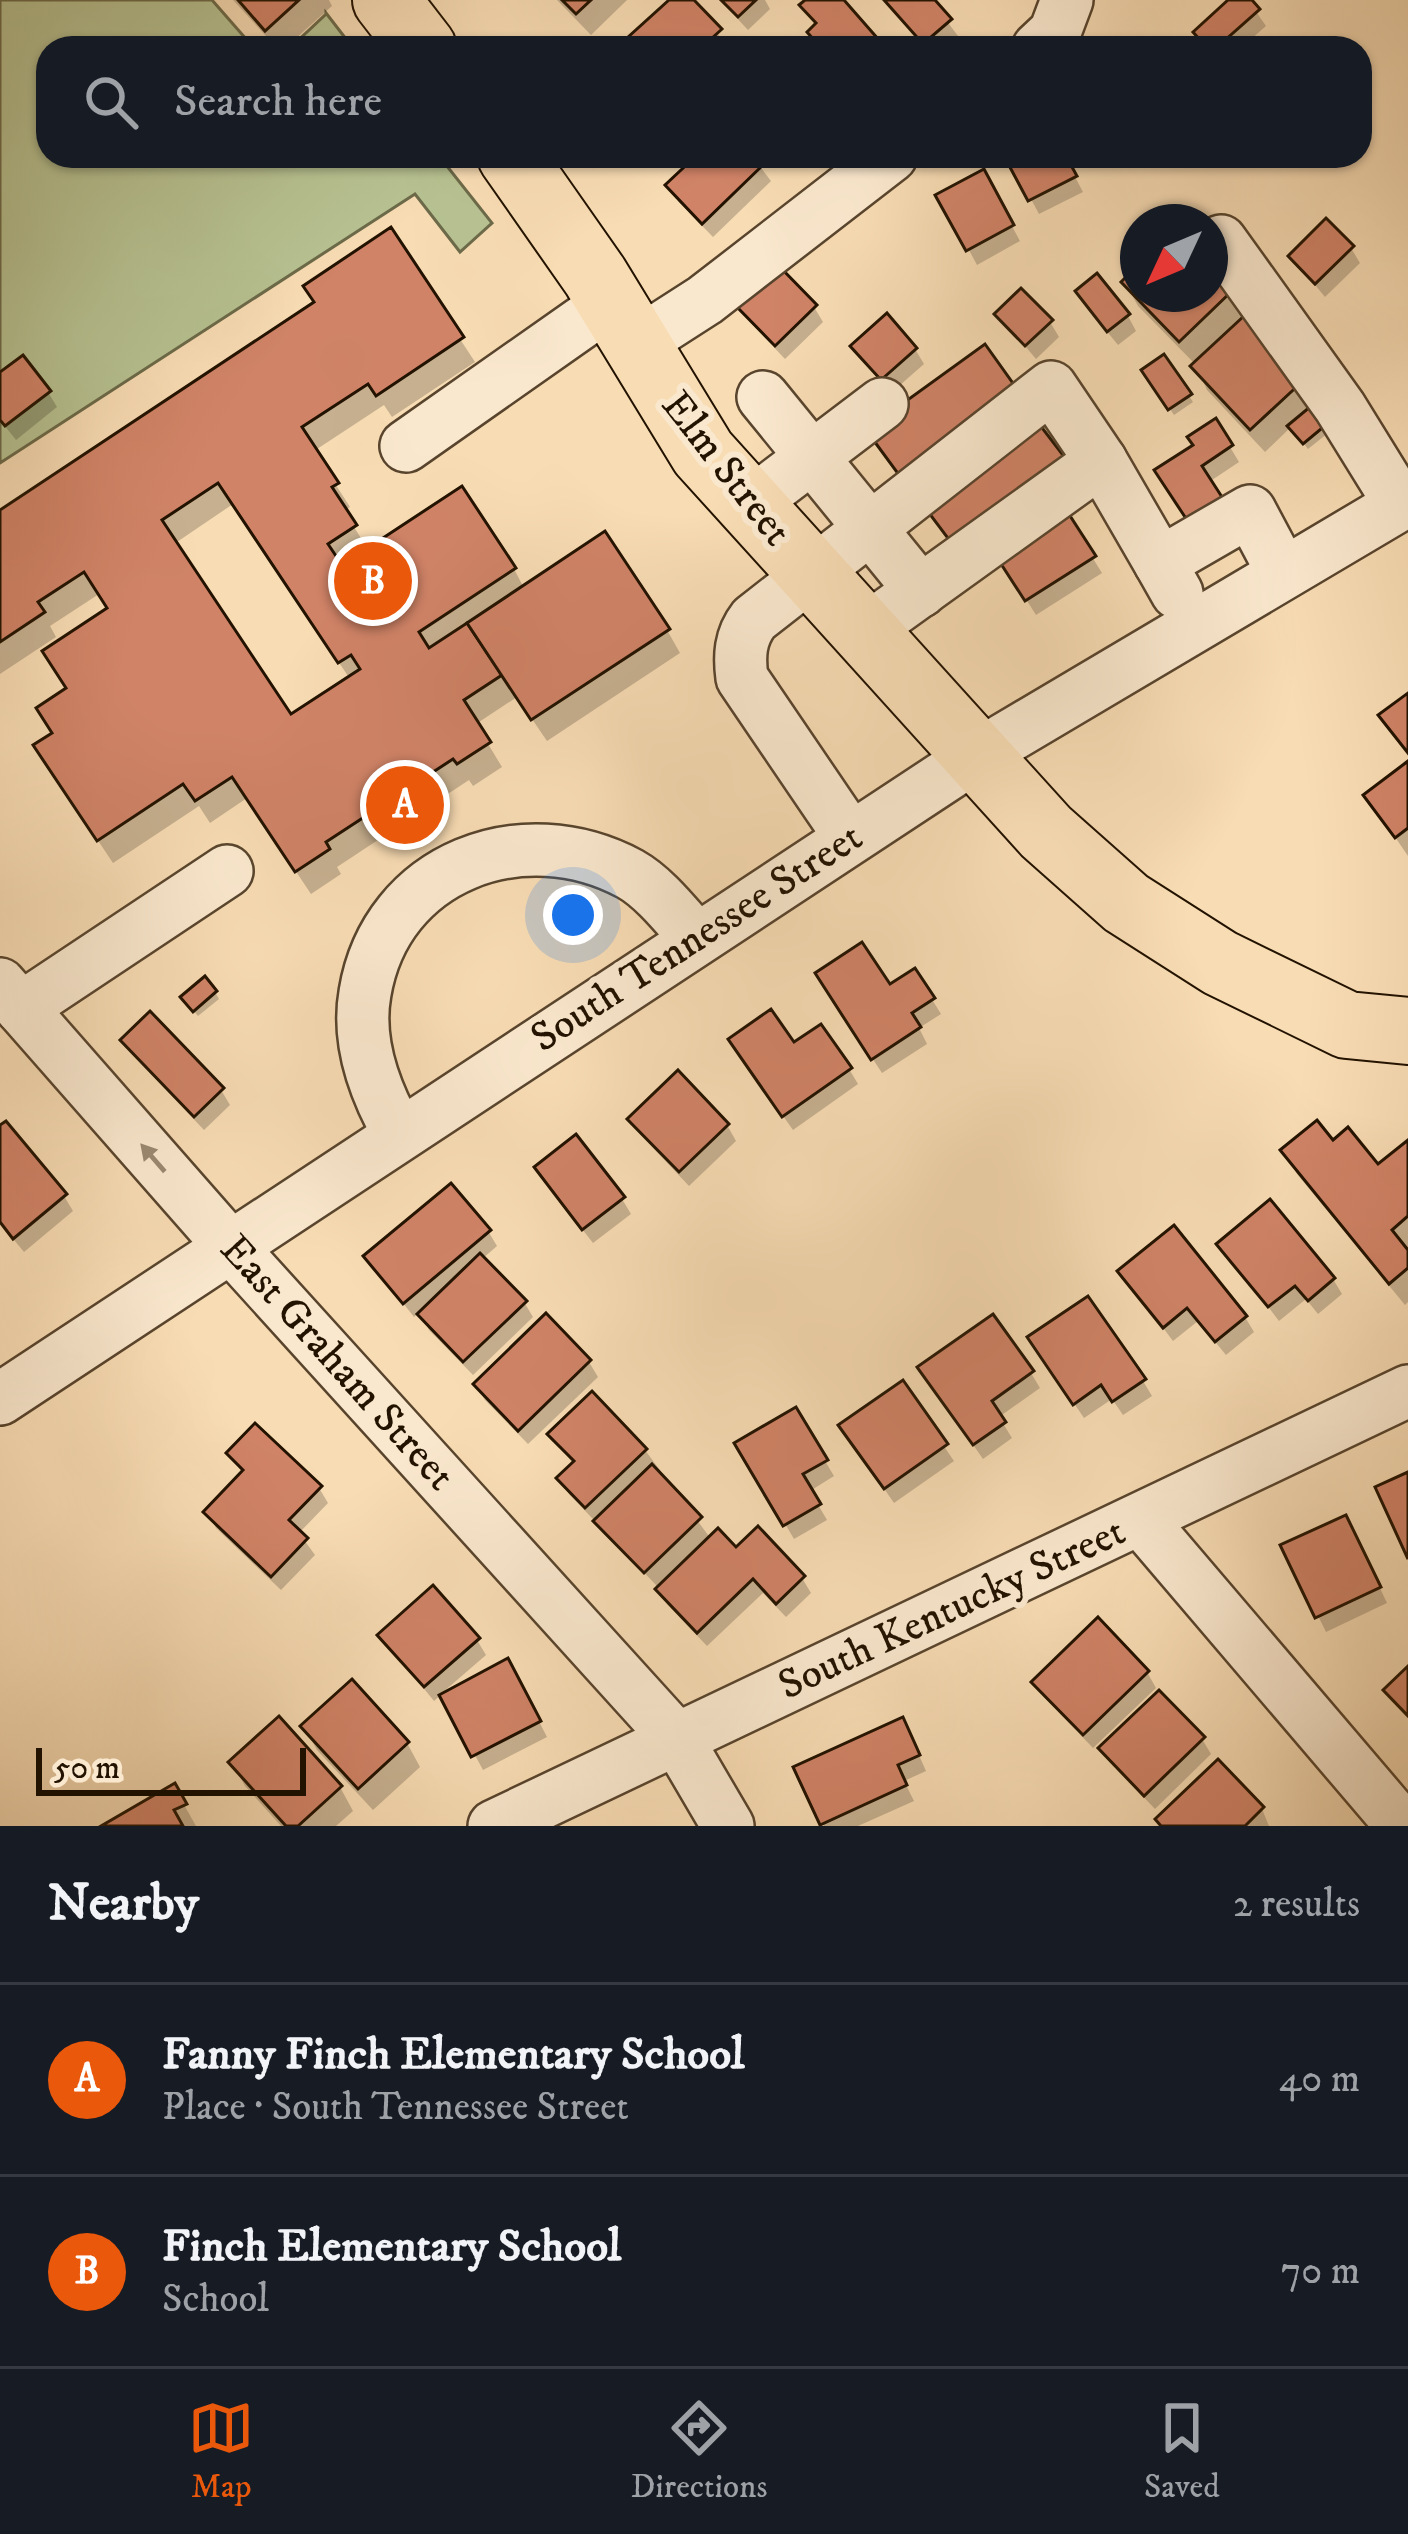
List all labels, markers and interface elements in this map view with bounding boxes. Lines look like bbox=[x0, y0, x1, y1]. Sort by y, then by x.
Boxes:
search box bbox=[36, 36, 1372, 168]
icon: search bbox=[78, 69, 144, 135]
text: Search here bbox=[174, 74, 382, 130]
north arrow bbox=[1120, 204, 1228, 312]
street label: Elm Street bbox=[649, 381, 803, 557]
pin: B bbox=[334, 536, 412, 626]
pin: A bbox=[366, 760, 444, 850]
street label: South Tennessee Street bbox=[522, 811, 872, 1065]
your location bbox=[543, 885, 603, 945]
one-way arrow bbox=[140, 1143, 167, 1173]
street label: East Graham Street bbox=[208, 1224, 466, 1502]
street label: South Kentucky Street bbox=[770, 1506, 1134, 1712]
scale bar bbox=[36, 1742, 306, 1795]
text: 50 m bbox=[54, 1748, 120, 1789]
text: Nearby bbox=[48, 1872, 199, 1936]
text: 2 results bbox=[1233, 1880, 1360, 1929]
text: Fanny Finch Elementary School bbox=[162, 2027, 744, 2083]
text: A bbox=[75, 2055, 99, 2104]
text: 40 m bbox=[1279, 2055, 1360, 2104]
text: Place · South Tennessee Street bbox=[162, 2083, 629, 2132]
text: Finch Elementary School bbox=[162, 2219, 621, 2275]
text: B bbox=[75, 2247, 99, 2296]
text: 70 m bbox=[1281, 2247, 1360, 2296]
text: School bbox=[162, 2275, 269, 2324]
tab: Map bbox=[188, 2395, 254, 2508]
tab: Directions bbox=[631, 2395, 767, 2508]
tab: Saved bbox=[1144, 2395, 1220, 2508]

